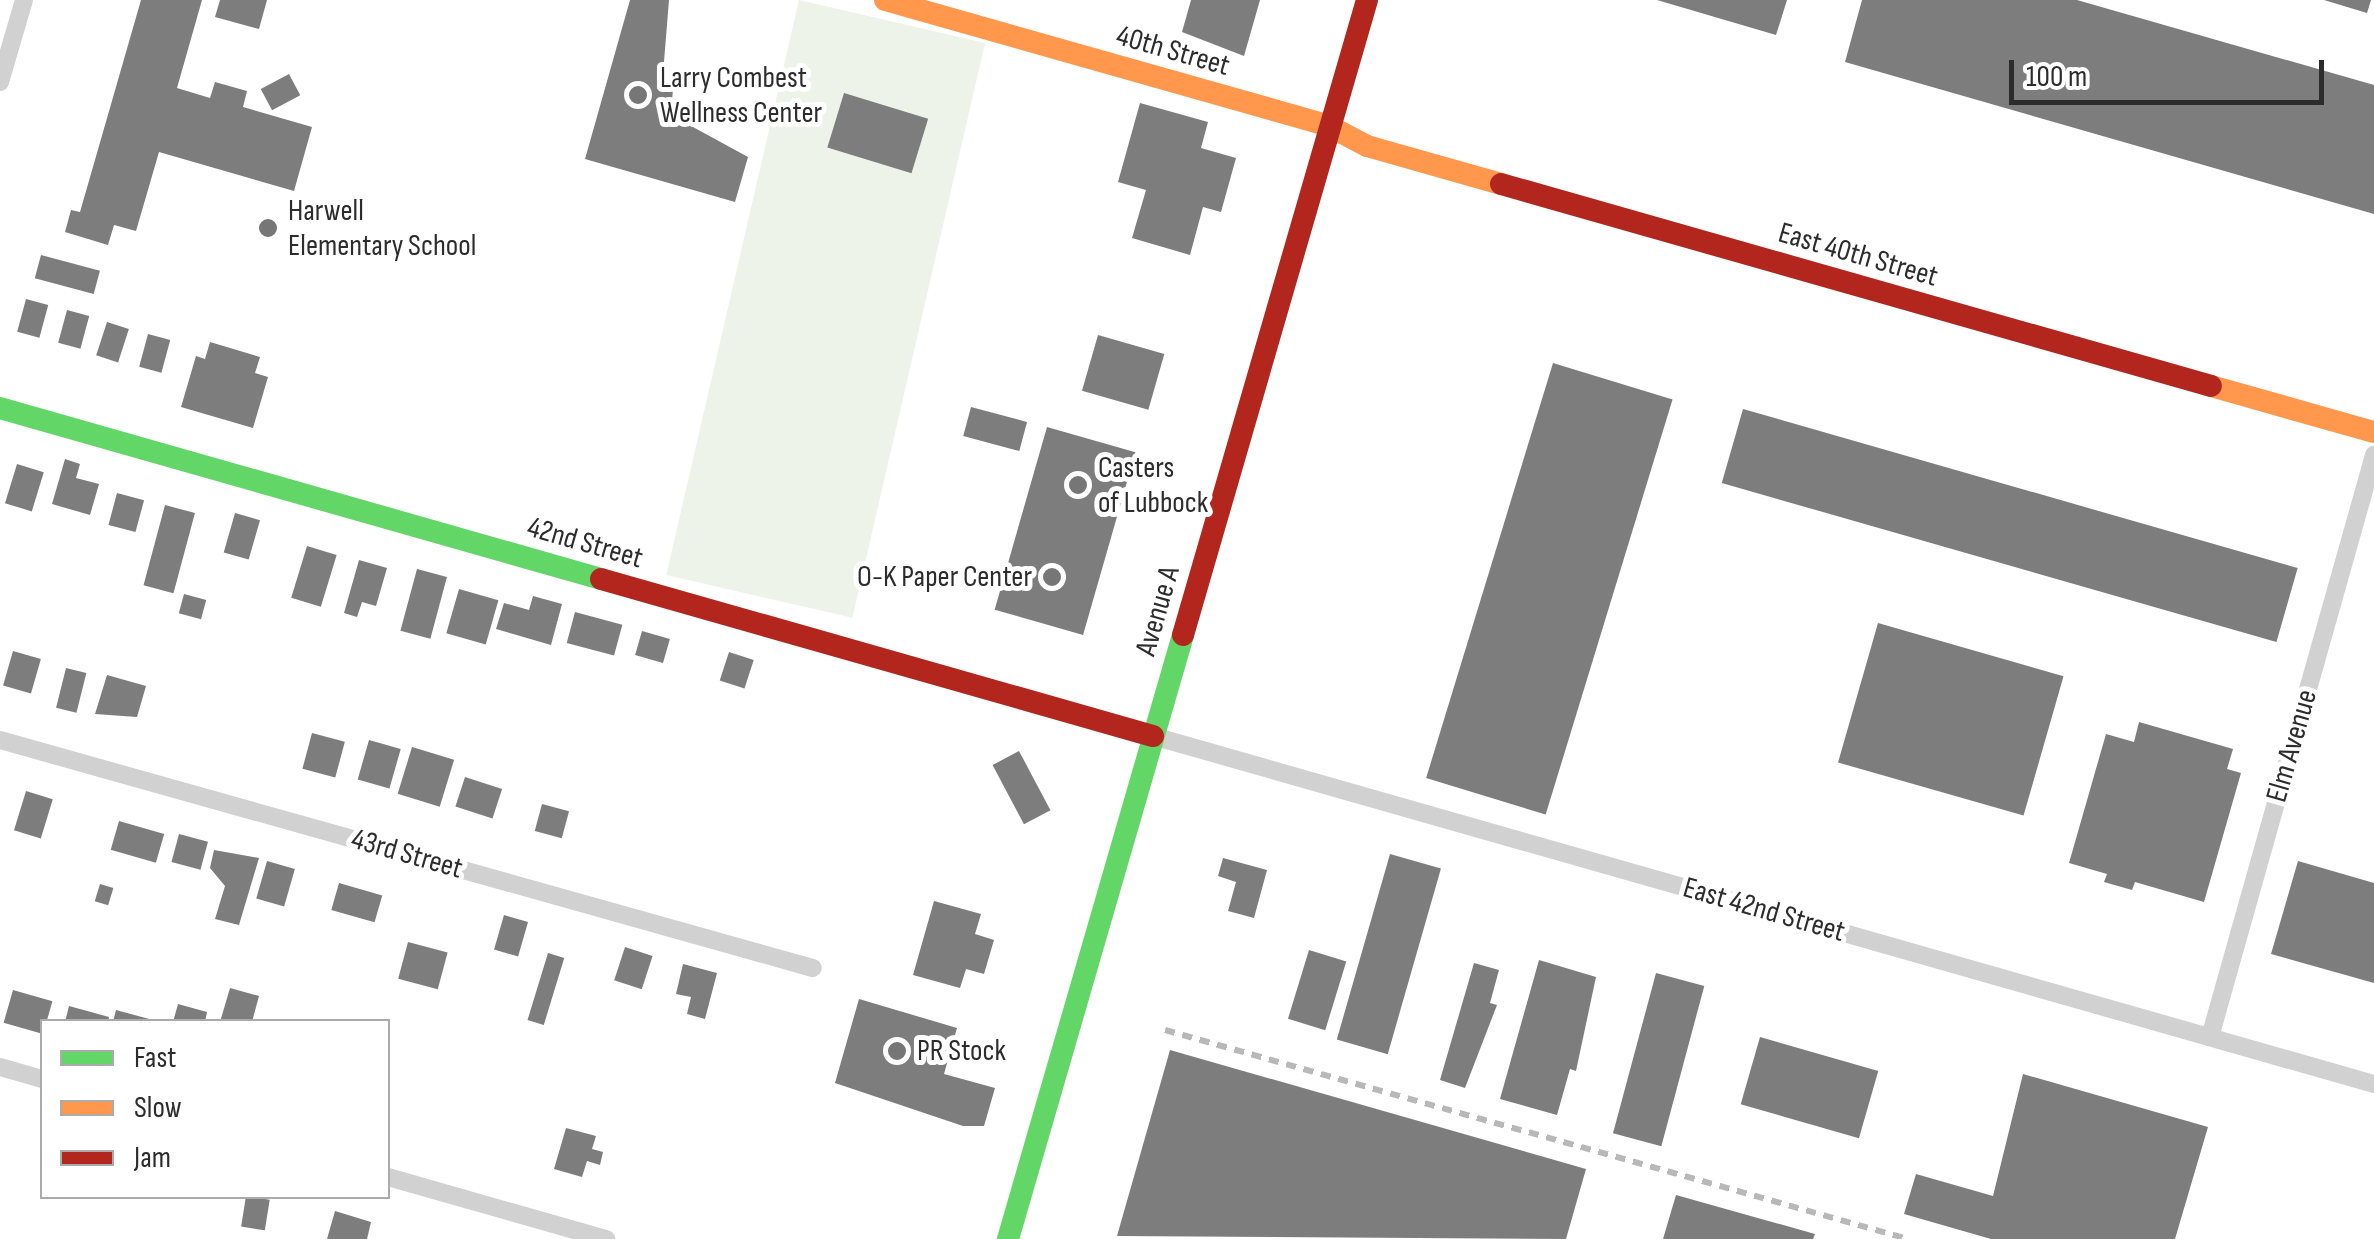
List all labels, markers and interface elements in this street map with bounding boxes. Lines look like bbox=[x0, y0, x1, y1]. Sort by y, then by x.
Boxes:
street label: 40th Street bbox=[1112, 18, 1234, 84]
scale bar bbox=[2014, 40, 2329, 102]
text: 100 m bbox=[2026, 59, 2087, 95]
place label: Larry Combest Wellness Center bbox=[660, 60, 822, 130]
marker: Larry Combest Wellness Center bbox=[625, 82, 651, 108]
place label: Harwell Elementary School bbox=[288, 193, 476, 264]
street label: East 40th Street bbox=[1774, 215, 1942, 295]
marker: Harwell Elementary School bbox=[257, 217, 279, 239]
place label: Casters of Lubbock bbox=[1098, 450, 1208, 520]
marker: Casters of Lubbock bbox=[1067, 474, 1089, 496]
street label: 42nd Street bbox=[523, 509, 647, 577]
place label: O-K Paper Center bbox=[857, 559, 1032, 595]
street label: Avenue A bbox=[1128, 562, 1188, 660]
marker: O-K Paper Center bbox=[1041, 566, 1063, 588]
street label: Elm Avenue bbox=[2259, 686, 2325, 806]
street label: 43rd Street bbox=[347, 821, 467, 887]
street label: East 42nd Street bbox=[1679, 870, 1849, 950]
legend bbox=[40, 1019, 390, 1199]
place label: PR Stock bbox=[917, 1033, 1006, 1069]
text: Fast bbox=[134, 1040, 176, 1076]
marker: PR Stock bbox=[886, 1040, 908, 1062]
text: Slow bbox=[134, 1090, 182, 1126]
text: Jam bbox=[134, 1140, 171, 1176]

